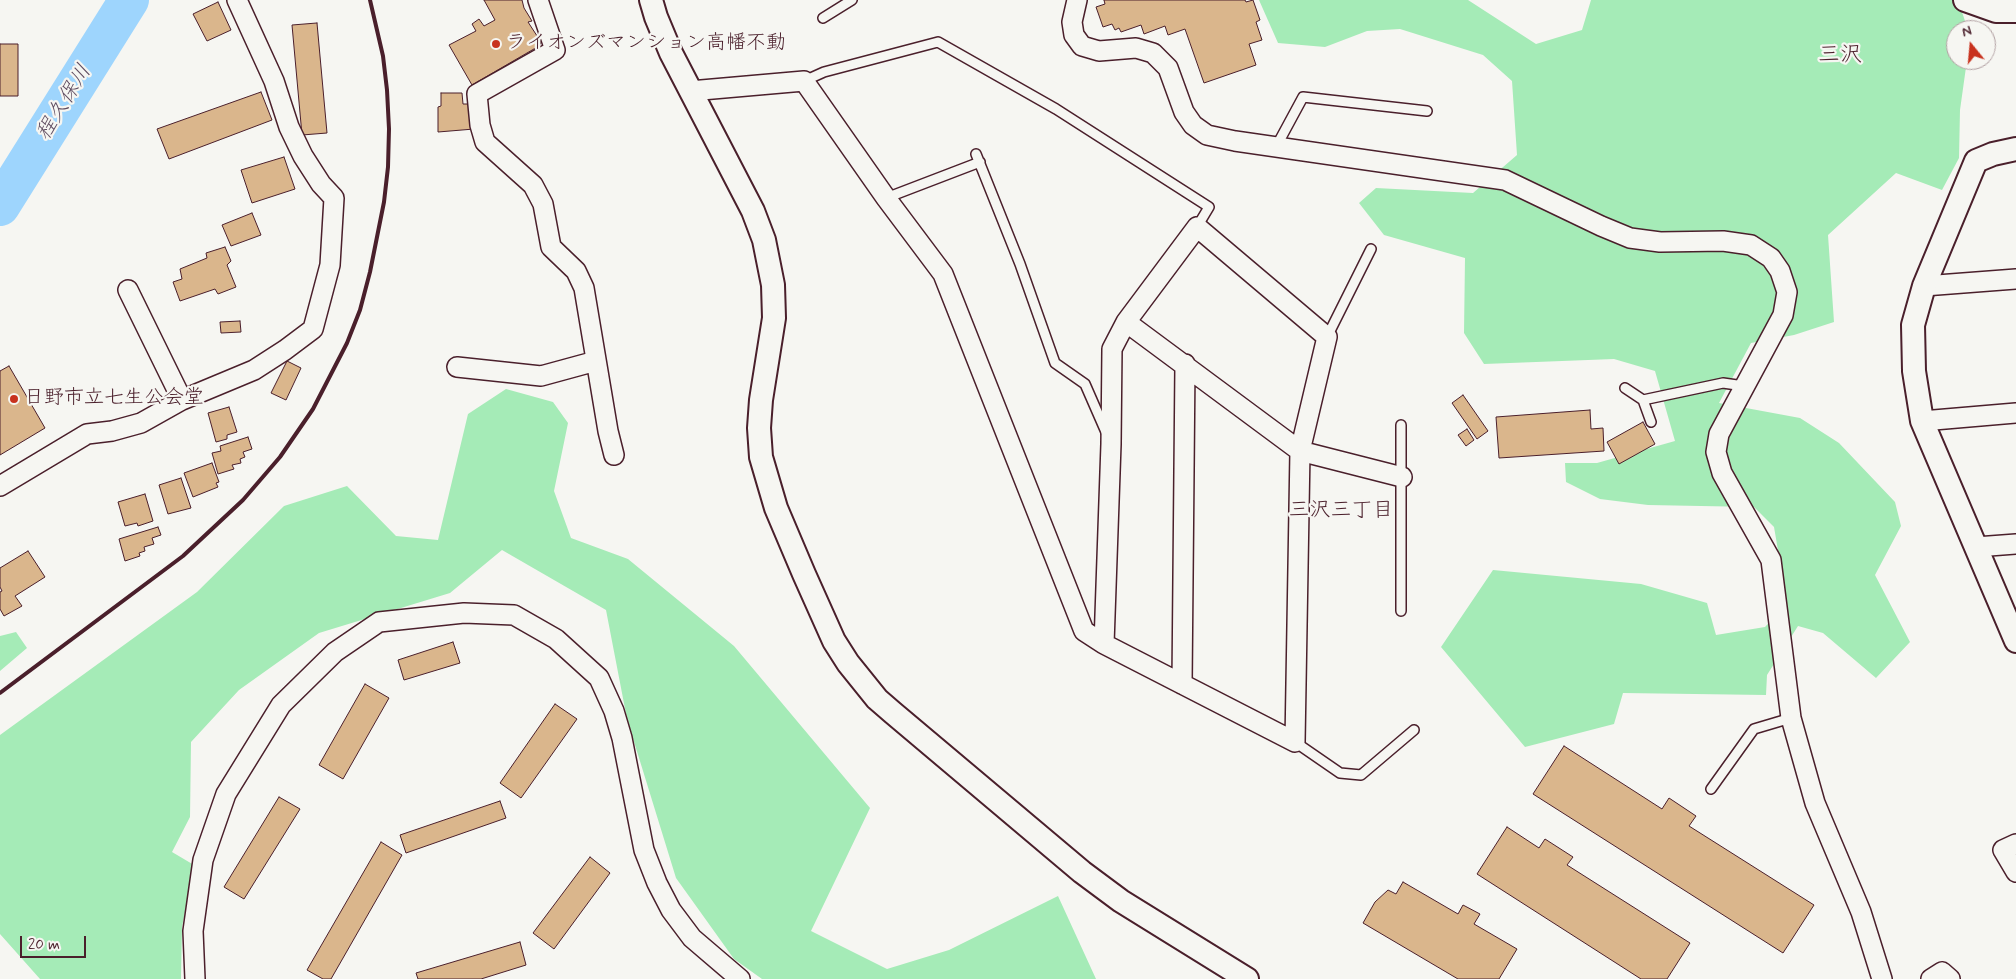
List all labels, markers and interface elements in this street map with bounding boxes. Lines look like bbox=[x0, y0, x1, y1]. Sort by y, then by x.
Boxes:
north arrow bbox=[1946, 20, 1996, 70]
text: N bbox=[1960, 22, 1974, 42]
place label: ライオンズマンション高幡不動 bbox=[506, 32, 786, 56]
marker: ライオンズマンション高幡不動 bbox=[490, 38, 502, 50]
district label: 三沢 bbox=[1818, 43, 1862, 69]
water label: 程久保川 bbox=[32, 61, 98, 145]
place label: 日野市立七生公会堂 bbox=[24, 387, 204, 411]
marker: 日野市立七生公会堂 bbox=[8, 393, 20, 405]
district label: 三沢三丁目 bbox=[1289, 499, 1393, 525]
scale bar bbox=[22, 926, 89, 958]
text: 20 m bbox=[28, 935, 60, 955]

